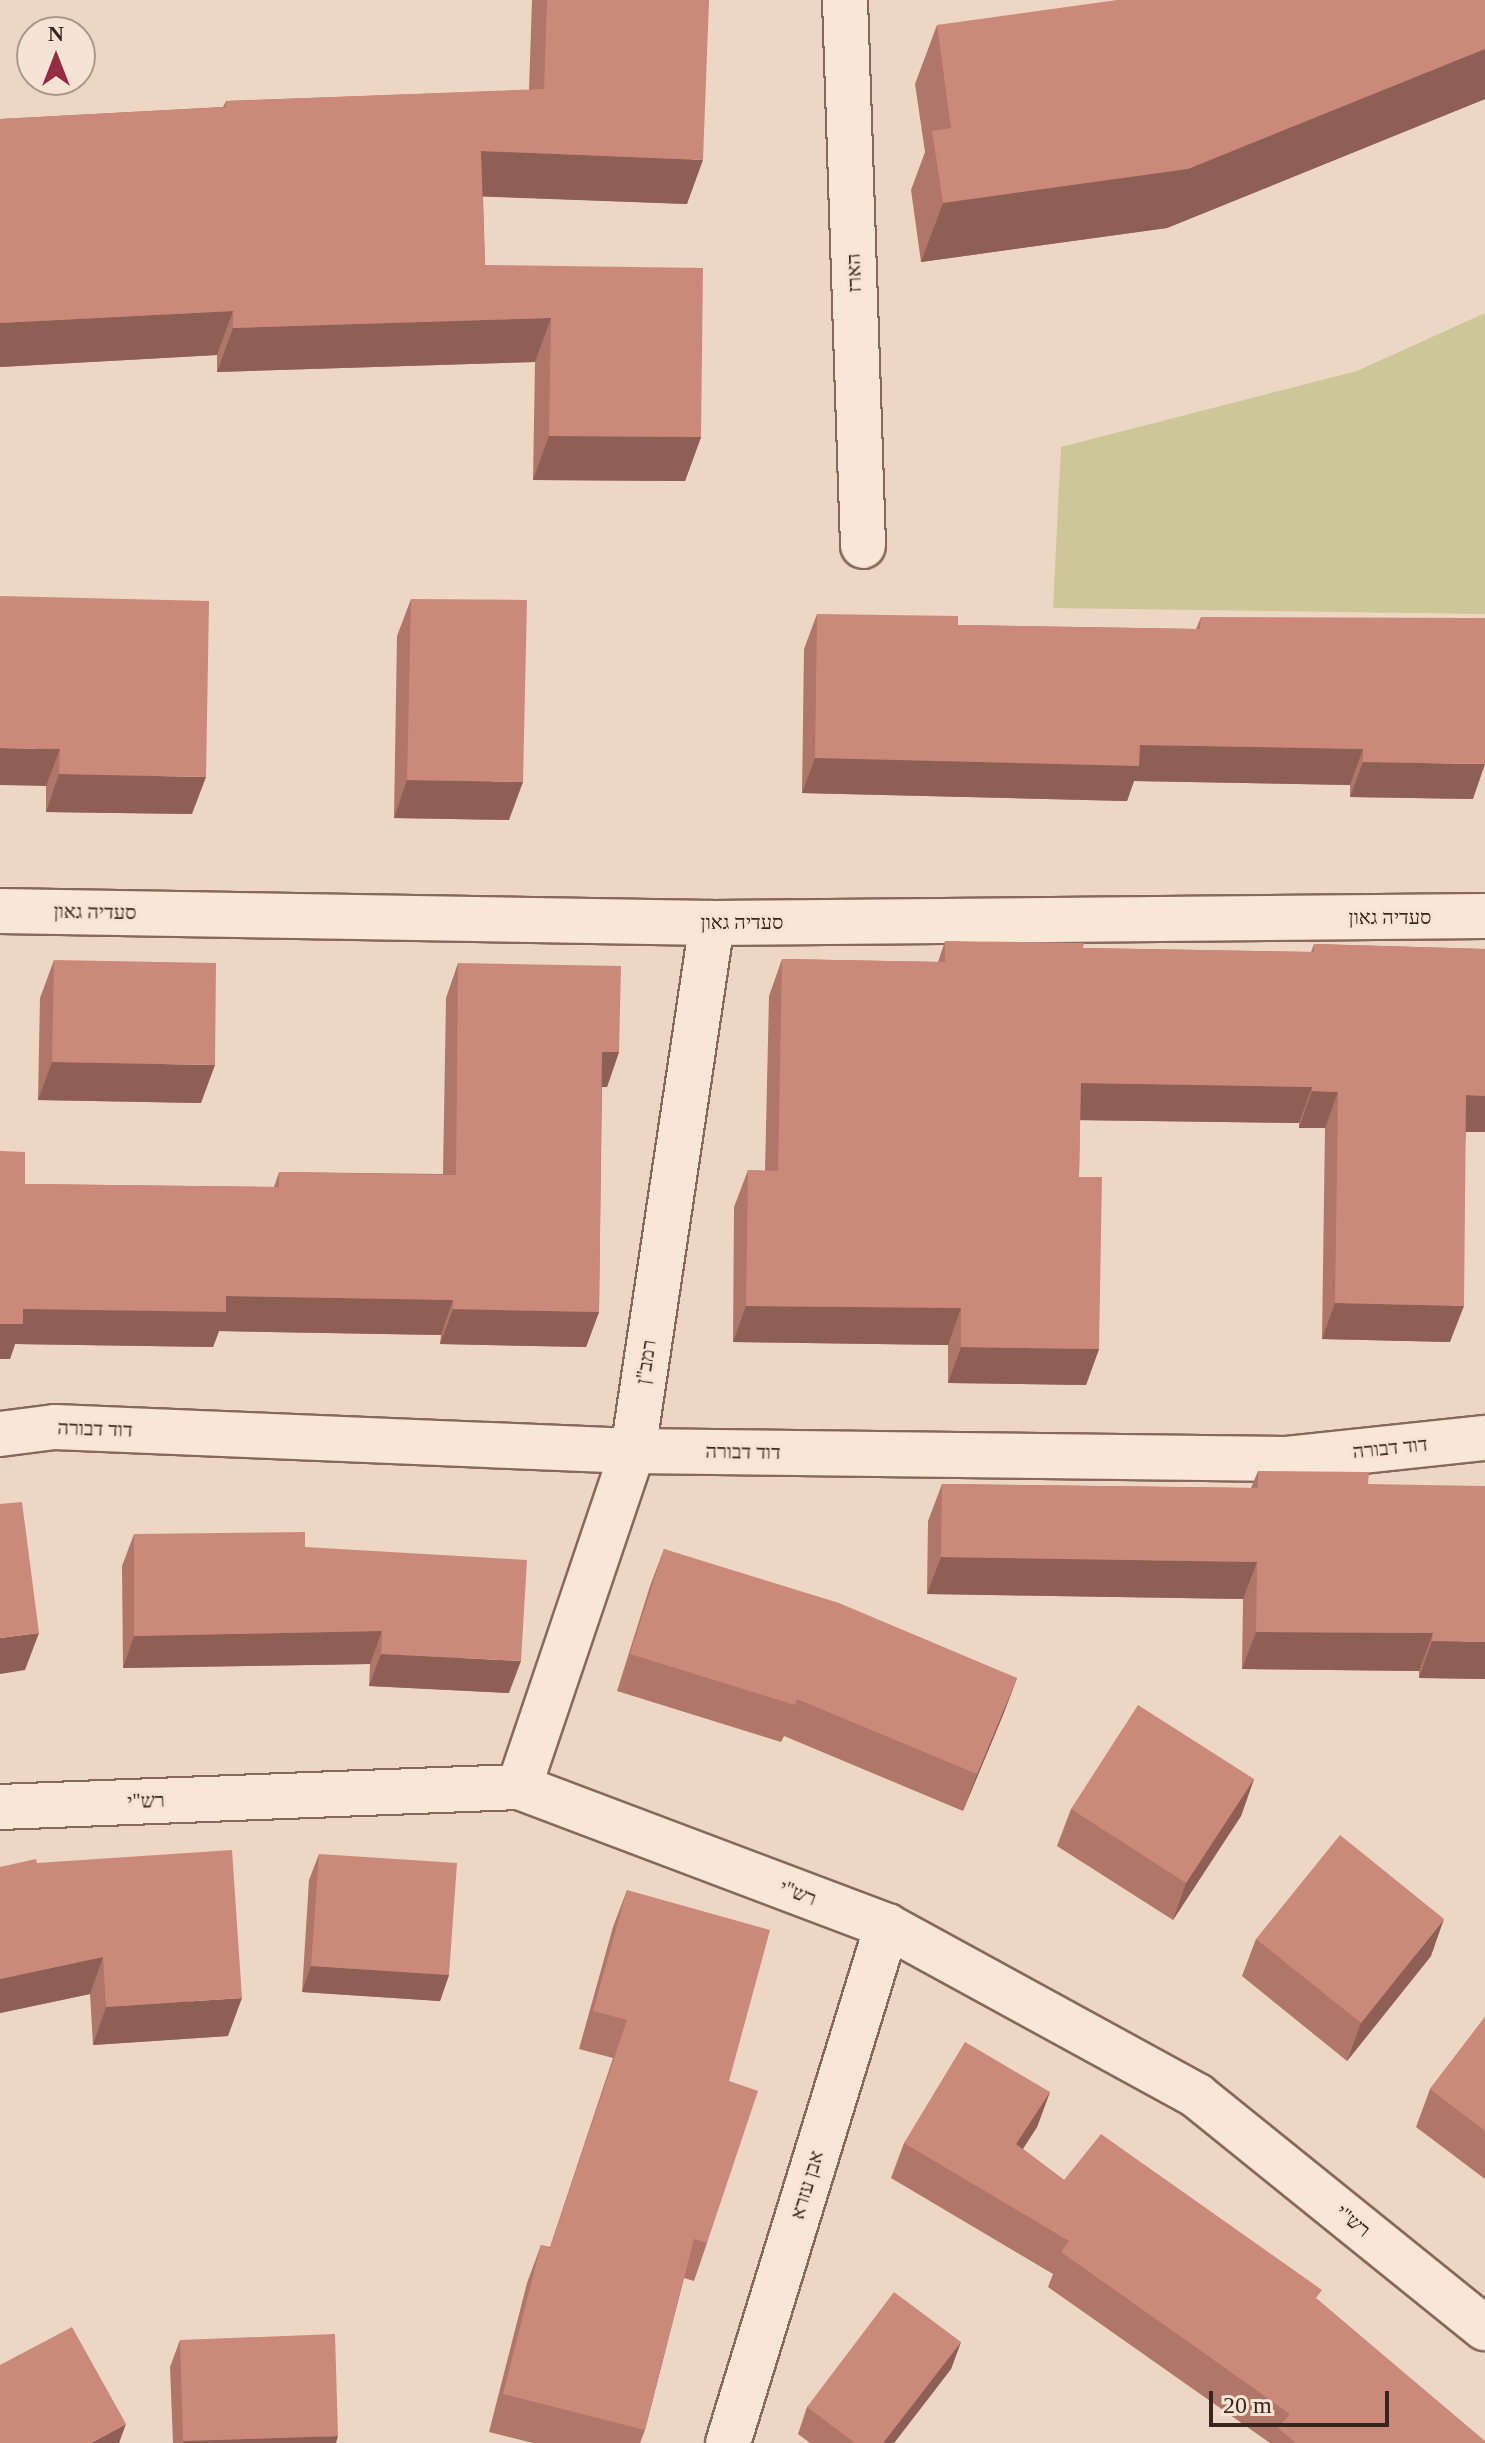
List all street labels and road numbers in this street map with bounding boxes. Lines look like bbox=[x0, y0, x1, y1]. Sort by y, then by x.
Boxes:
street label: הארז bbox=[841, 253, 867, 293]
street label: סעדיה גאון bbox=[53, 899, 137, 925]
street label: סעדיה גאון bbox=[1349, 905, 1431, 929]
street label: סעדיה גאון bbox=[701, 910, 783, 934]
street label: רמב"ן bbox=[631, 1338, 661, 1386]
street label: דוד דבורה bbox=[57, 1416, 133, 1442]
street label: דוד דבורה bbox=[1351, 1432, 1429, 1464]
street label: דוד דבורה bbox=[705, 1439, 781, 1465]
street label: רש"י bbox=[127, 1788, 165, 1814]
street label: רש"י bbox=[776, 1875, 820, 1911]
street label: אבן עזרא bbox=[785, 2148, 829, 2222]
street label: רש"י bbox=[1331, 2200, 1375, 2242]

